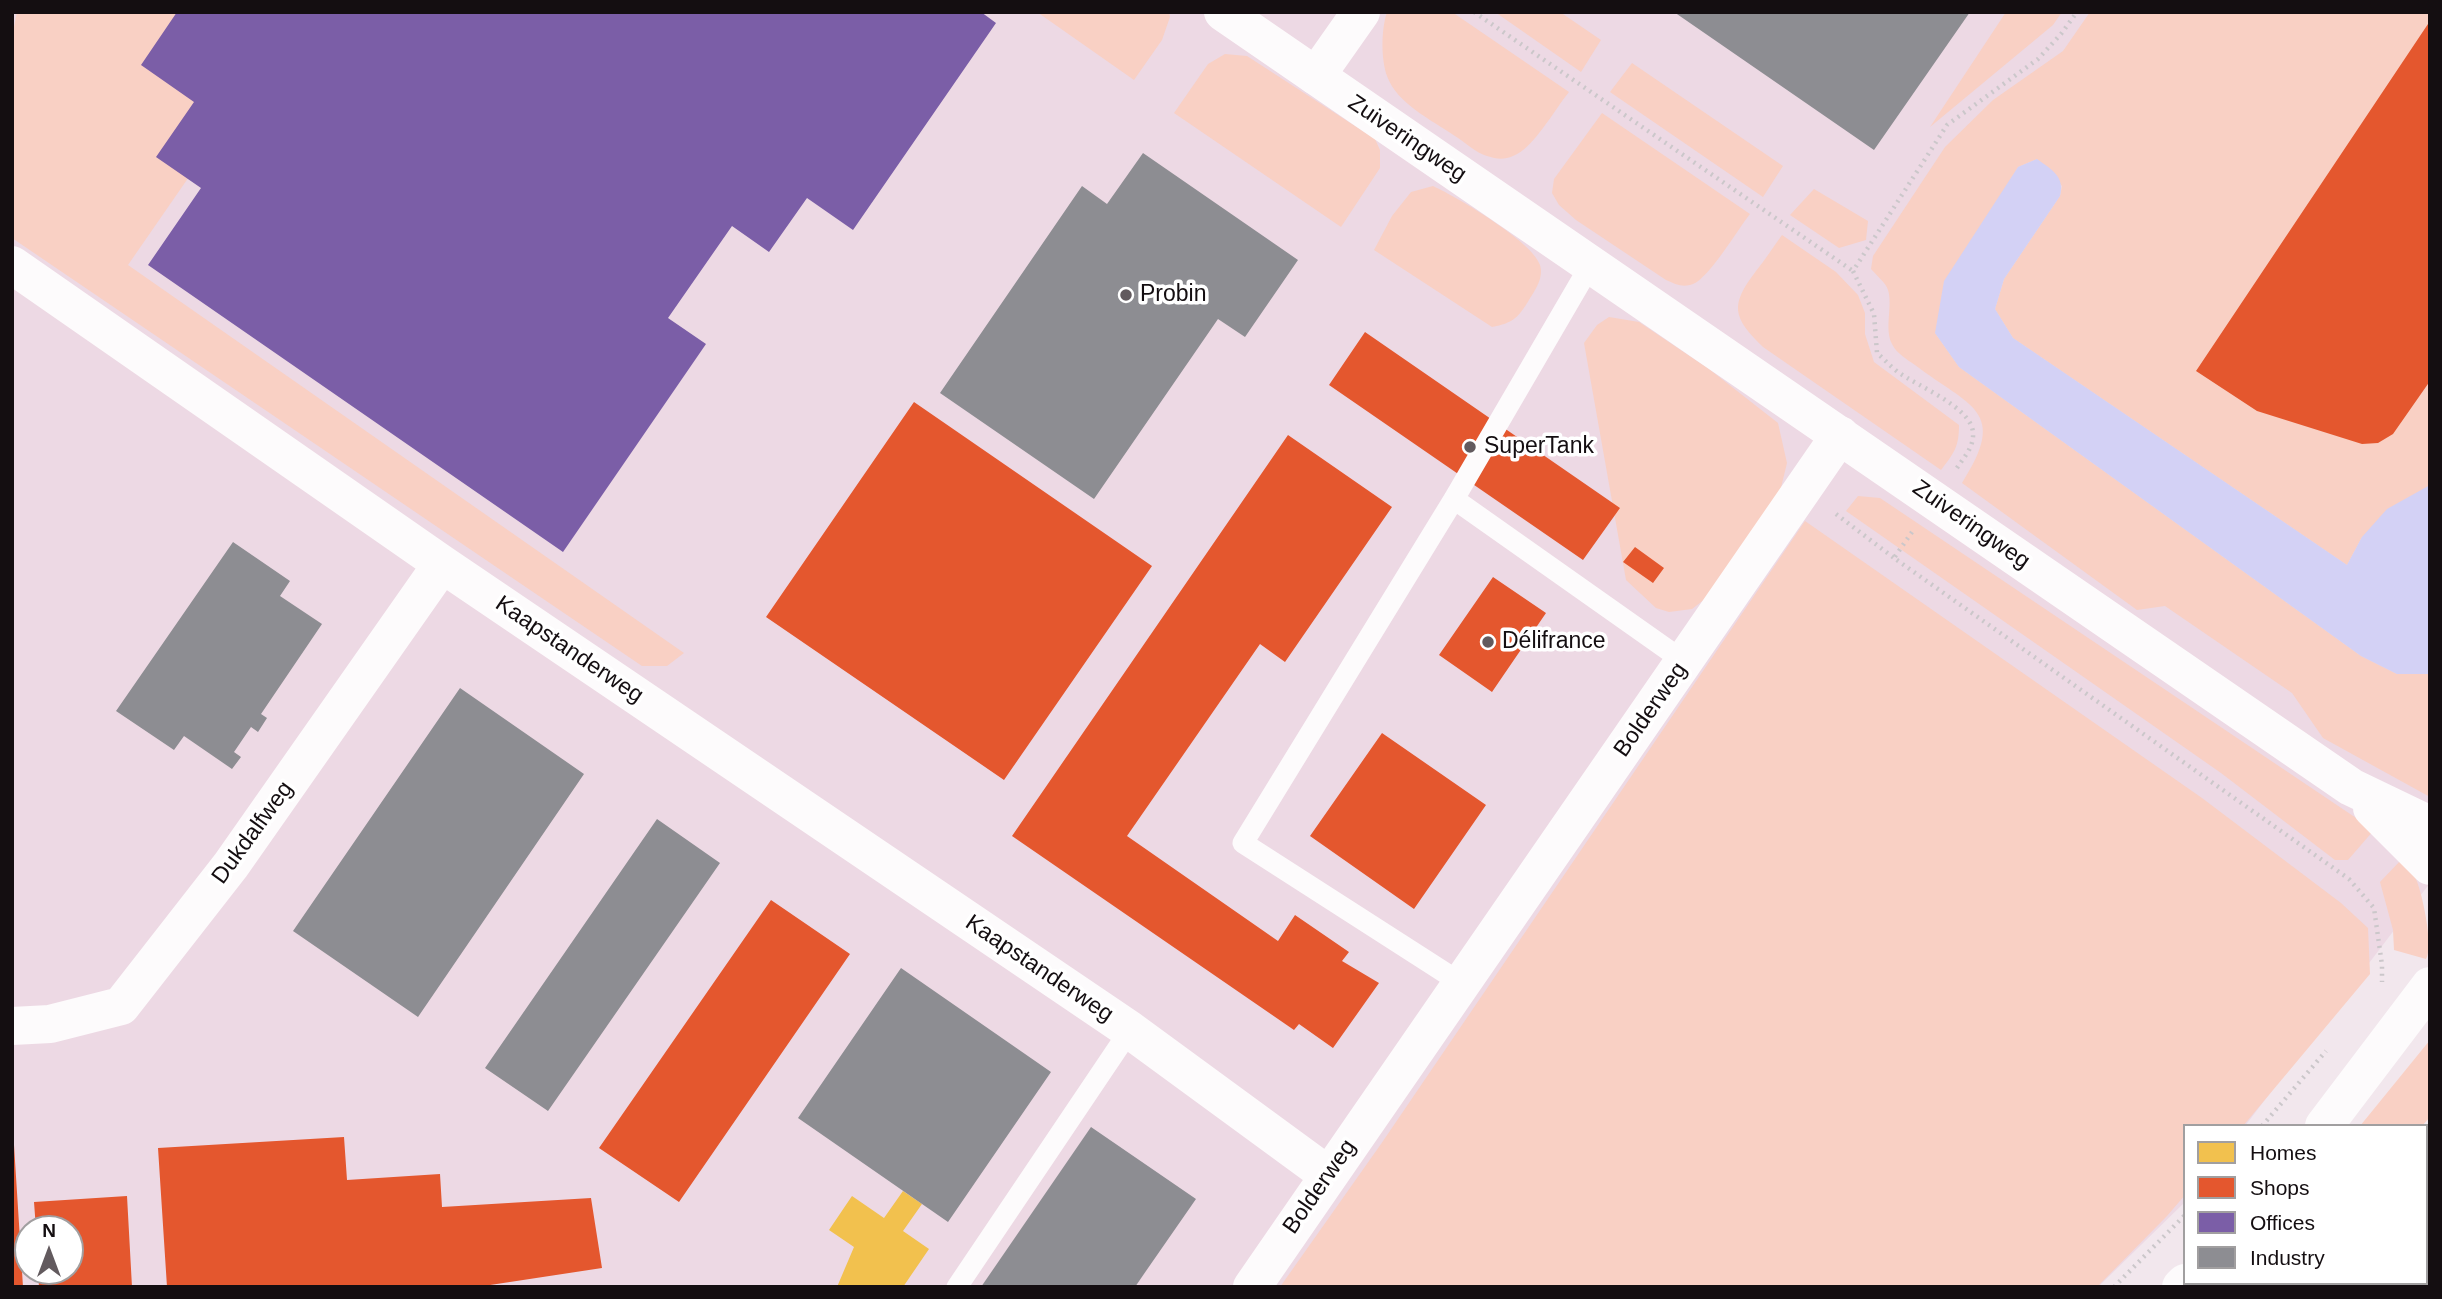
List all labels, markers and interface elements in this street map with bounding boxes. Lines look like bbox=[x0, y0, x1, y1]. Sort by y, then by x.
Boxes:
street label: Zuiveringweg bbox=[1343, 89, 1471, 189]
place label: Probin bbox=[1140, 281, 1206, 309]
marker: Probin bbox=[1118, 287, 1134, 303]
place label: SuperTank bbox=[1484, 433, 1594, 461]
marker: SuperTank bbox=[1462, 439, 1478, 455]
street label: Zuiveringweg bbox=[1907, 474, 2035, 576]
street label: Kaapstanderweg bbox=[490, 590, 648, 710]
place label: Délifrance bbox=[1502, 628, 1606, 656]
marker: Délifrance bbox=[1480, 634, 1496, 650]
street label: Bolderweg bbox=[1609, 658, 1693, 762]
street label: Dukdalfweg bbox=[207, 776, 299, 890]
street label: Kaapstanderweg bbox=[960, 909, 1118, 1029]
legend bbox=[2183, 1124, 2428, 1285]
street label: Bolderweg bbox=[1278, 1135, 1362, 1239]
text: Homes bbox=[2250, 1141, 2317, 1164]
text: Shops bbox=[2250, 1176, 2310, 1199]
text: Offices bbox=[2250, 1211, 2315, 1234]
north arrow bbox=[14, 1215, 84, 1285]
text: N bbox=[42, 1220, 56, 1241]
text: Industry bbox=[2250, 1246, 2325, 1269]

